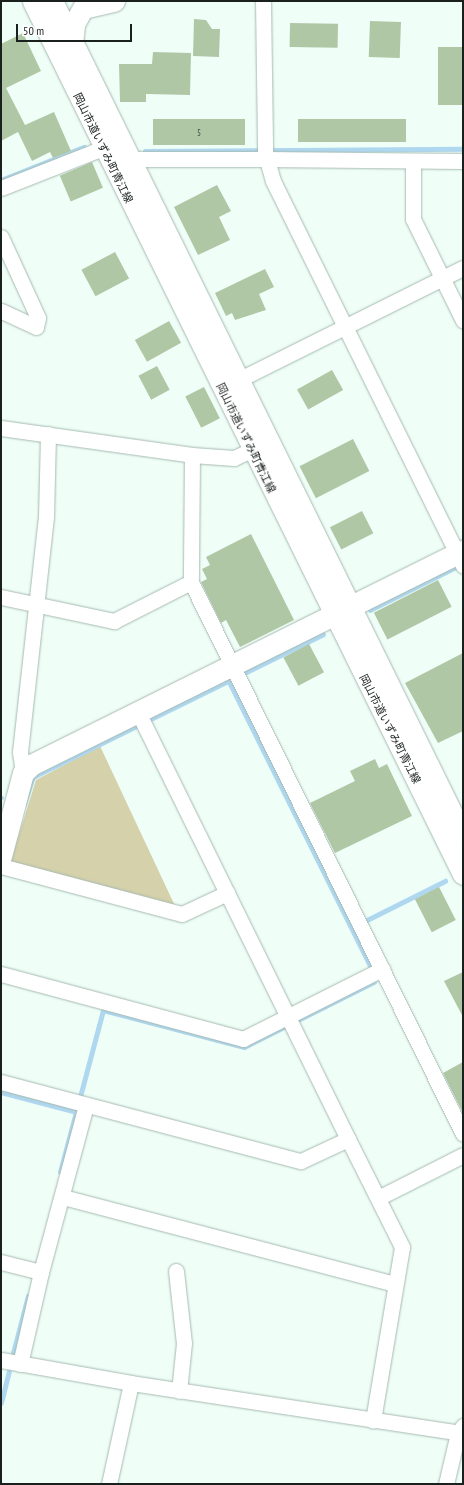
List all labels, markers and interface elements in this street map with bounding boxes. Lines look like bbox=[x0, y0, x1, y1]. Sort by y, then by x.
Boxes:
scale bar bbox=[18, 16, 134, 42]
text: 50 m bbox=[23, 23, 44, 38]
street label: 岡山市道いずみ町青江線 bbox=[71, 91, 135, 205]
house number: 5 bbox=[197, 128, 201, 138]
street label: 岡山市道いずみ町青江線 bbox=[214, 381, 278, 495]
street label: 岡山市道いずみ町青江線 bbox=[357, 672, 423, 786]

